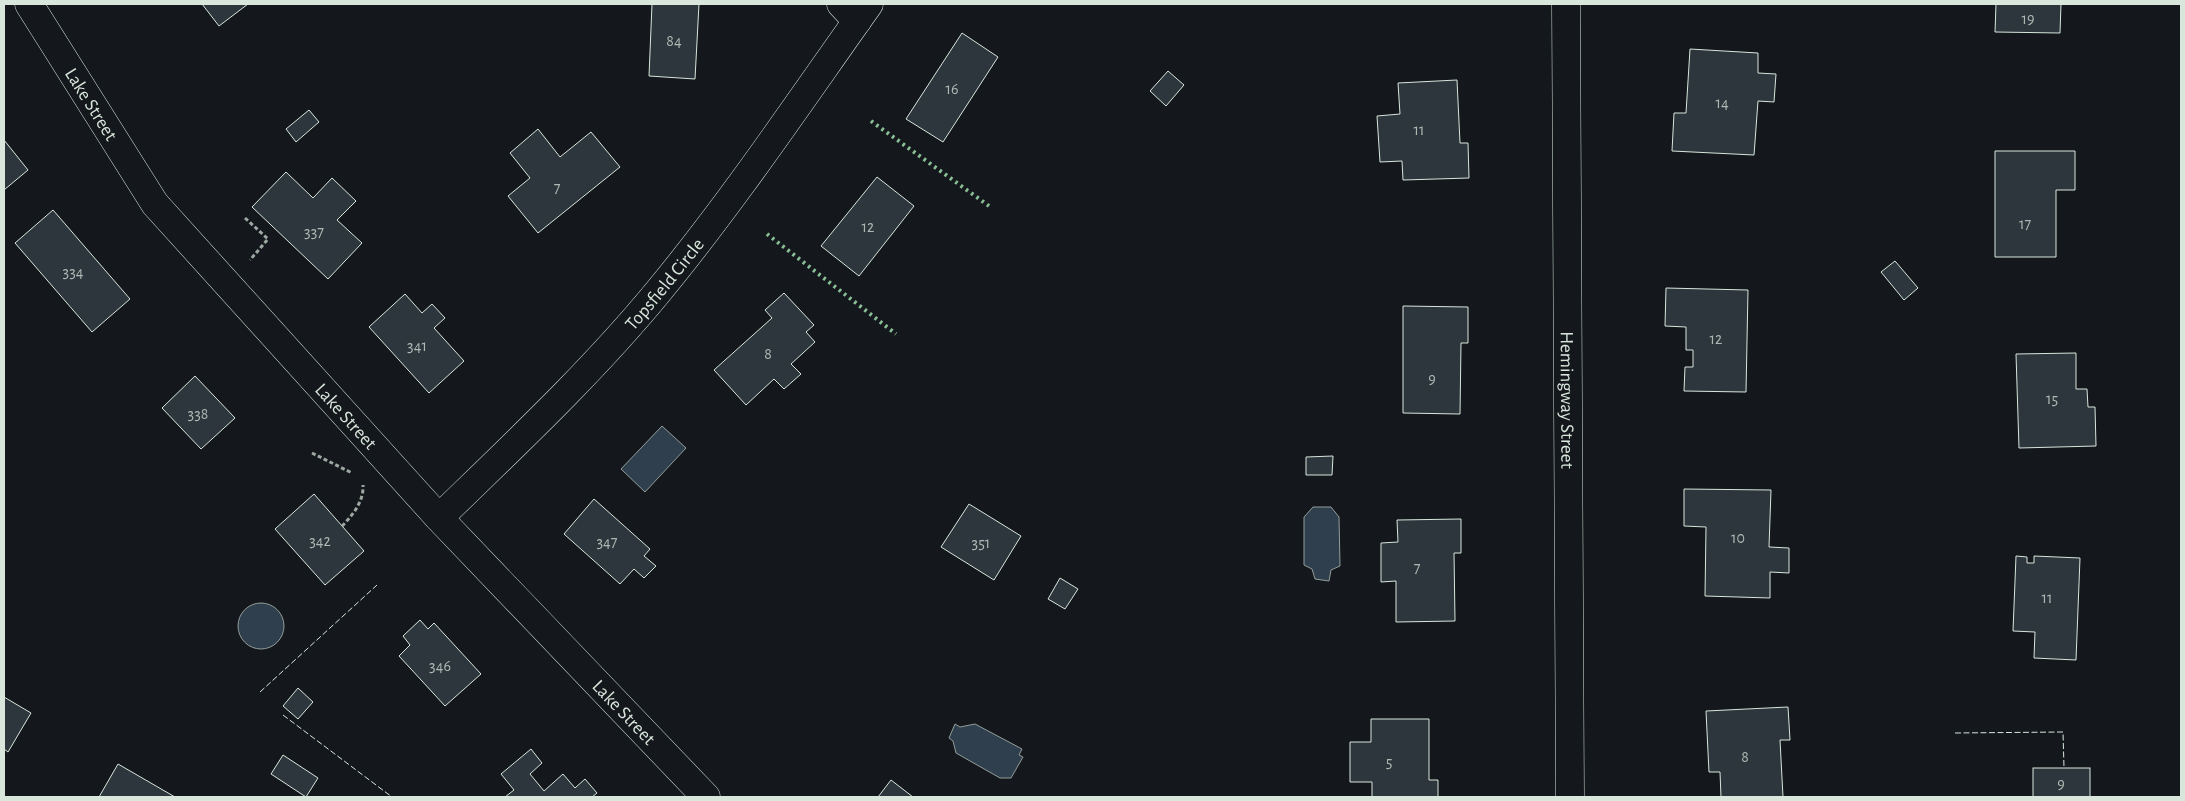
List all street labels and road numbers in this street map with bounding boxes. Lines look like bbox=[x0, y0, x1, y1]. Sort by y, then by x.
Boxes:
street label: Lake Street bbox=[61, 65, 120, 144]
street label: Topsfield Circle bbox=[622, 235, 708, 334]
street label: Hemingway Street bbox=[1557, 331, 1576, 469]
street label: Lake Street bbox=[311, 380, 380, 454]
street label: Lake Street bbox=[588, 677, 658, 749]

